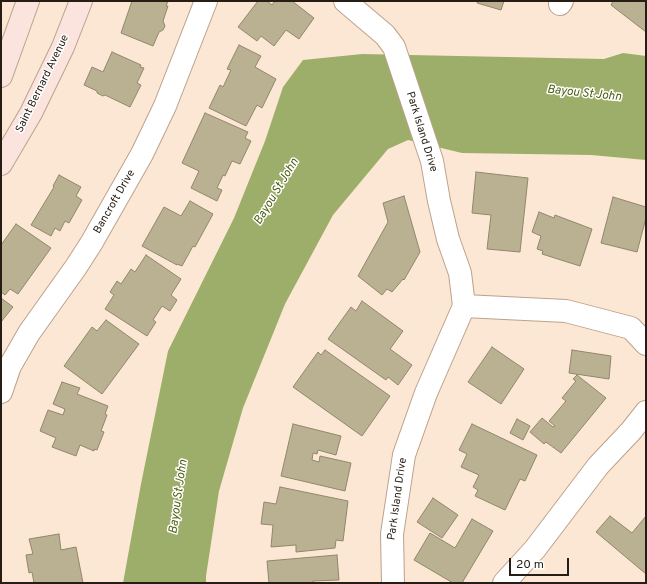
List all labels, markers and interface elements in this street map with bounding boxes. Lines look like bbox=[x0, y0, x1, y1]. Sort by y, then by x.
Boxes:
street label: Saint Bernard Avenue bbox=[14, 33, 72, 135]
water label: Bayou St John bbox=[546, 83, 622, 105]
street label: Park Island Drive bbox=[403, 90, 439, 174]
water label: Bayou St John bbox=[252, 156, 302, 228]
street label: Bancroft Drive bbox=[91, 168, 139, 236]
street label: Park Island Drive bbox=[386, 457, 410, 541]
water label: Bayou St John bbox=[167, 459, 191, 535]
scale bar bbox=[511, 550, 571, 576]
text: 20 m bbox=[516, 557, 544, 573]

